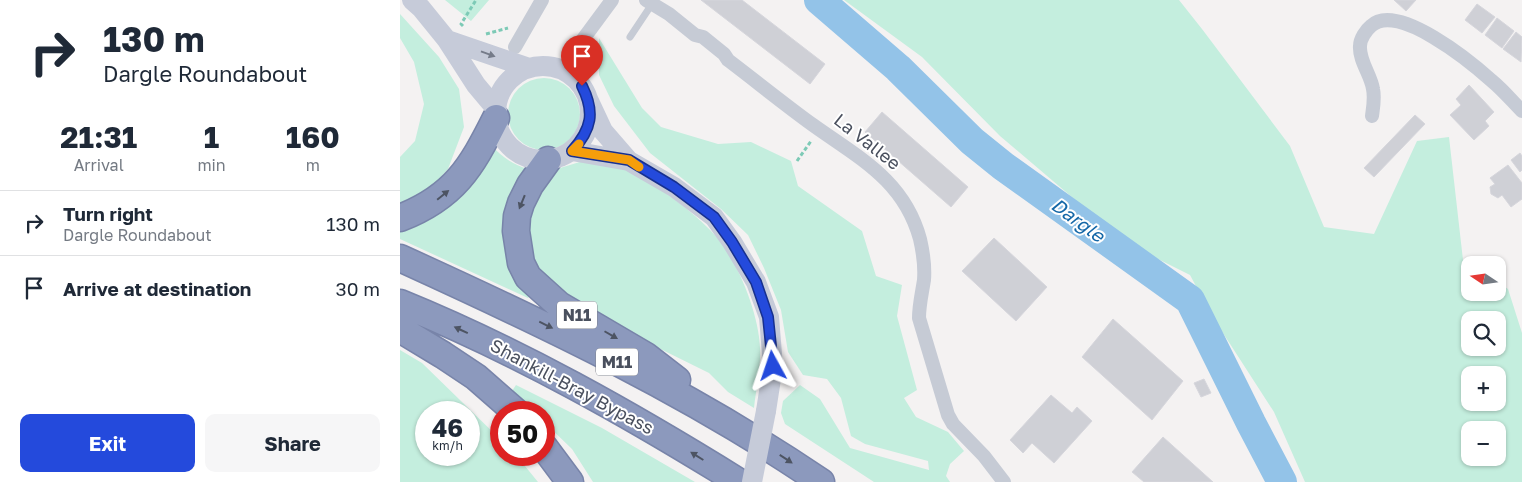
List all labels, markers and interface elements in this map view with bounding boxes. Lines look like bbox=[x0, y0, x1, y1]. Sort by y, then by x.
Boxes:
text: 130 m bbox=[103, 18, 205, 60]
icon: right bbox=[20, 20, 85, 85]
pin bbox=[561, 35, 603, 86]
icon: arrive bbox=[568, 42, 596, 70]
one-way arrow bbox=[481, 50, 496, 58]
text: Dargle Roundabout bbox=[103, 60, 307, 87]
street label: La Vallee bbox=[830, 108, 905, 174]
text: 21:31 bbox=[60, 119, 137, 155]
text: 1 bbox=[204, 119, 219, 155]
text: 160 bbox=[286, 119, 340, 155]
text: Arrival bbox=[74, 155, 124, 175]
text: min bbox=[197, 155, 226, 175]
text: m bbox=[306, 155, 320, 175]
one-way arrow bbox=[436, 190, 449, 201]
water label: Dargle bbox=[1047, 193, 1111, 248]
one-way arrow bbox=[518, 195, 526, 209]
text: Turn right bbox=[63, 202, 153, 225]
icon: right bbox=[20, 209, 48, 237]
text: 130 m bbox=[326, 212, 380, 235]
text: Dargle Roundabout bbox=[63, 225, 212, 245]
north arrow bbox=[1461, 256, 1506, 301]
map controls bbox=[1461, 256, 1506, 466]
icon: arrive bbox=[20, 274, 48, 302]
text: Arrive at destination bbox=[63, 277, 251, 300]
text: 30 m bbox=[336, 277, 380, 300]
road number: N11 bbox=[557, 302, 597, 328]
button: search bbox=[1461, 311, 1506, 356]
one-way arrow bbox=[539, 321, 553, 329]
one-way arrow bbox=[454, 326, 469, 334]
one-way arrow bbox=[603, 331, 618, 339]
street label: Shankill-Bray Bypass bbox=[487, 334, 658, 439]
position arrow bbox=[746, 339, 798, 391]
road number: M11 bbox=[596, 348, 638, 376]
button: + bbox=[1461, 366, 1506, 411]
speed limit sign: 50 bbox=[490, 401, 555, 466]
text: 46 bbox=[432, 412, 463, 443]
button: Exit bbox=[20, 414, 195, 472]
button: Share bbox=[205, 414, 380, 472]
button: − bbox=[1461, 421, 1506, 466]
text: km/h bbox=[432, 438, 463, 453]
one-way arrow bbox=[691, 452, 704, 461]
one-way arrow bbox=[780, 455, 793, 464]

